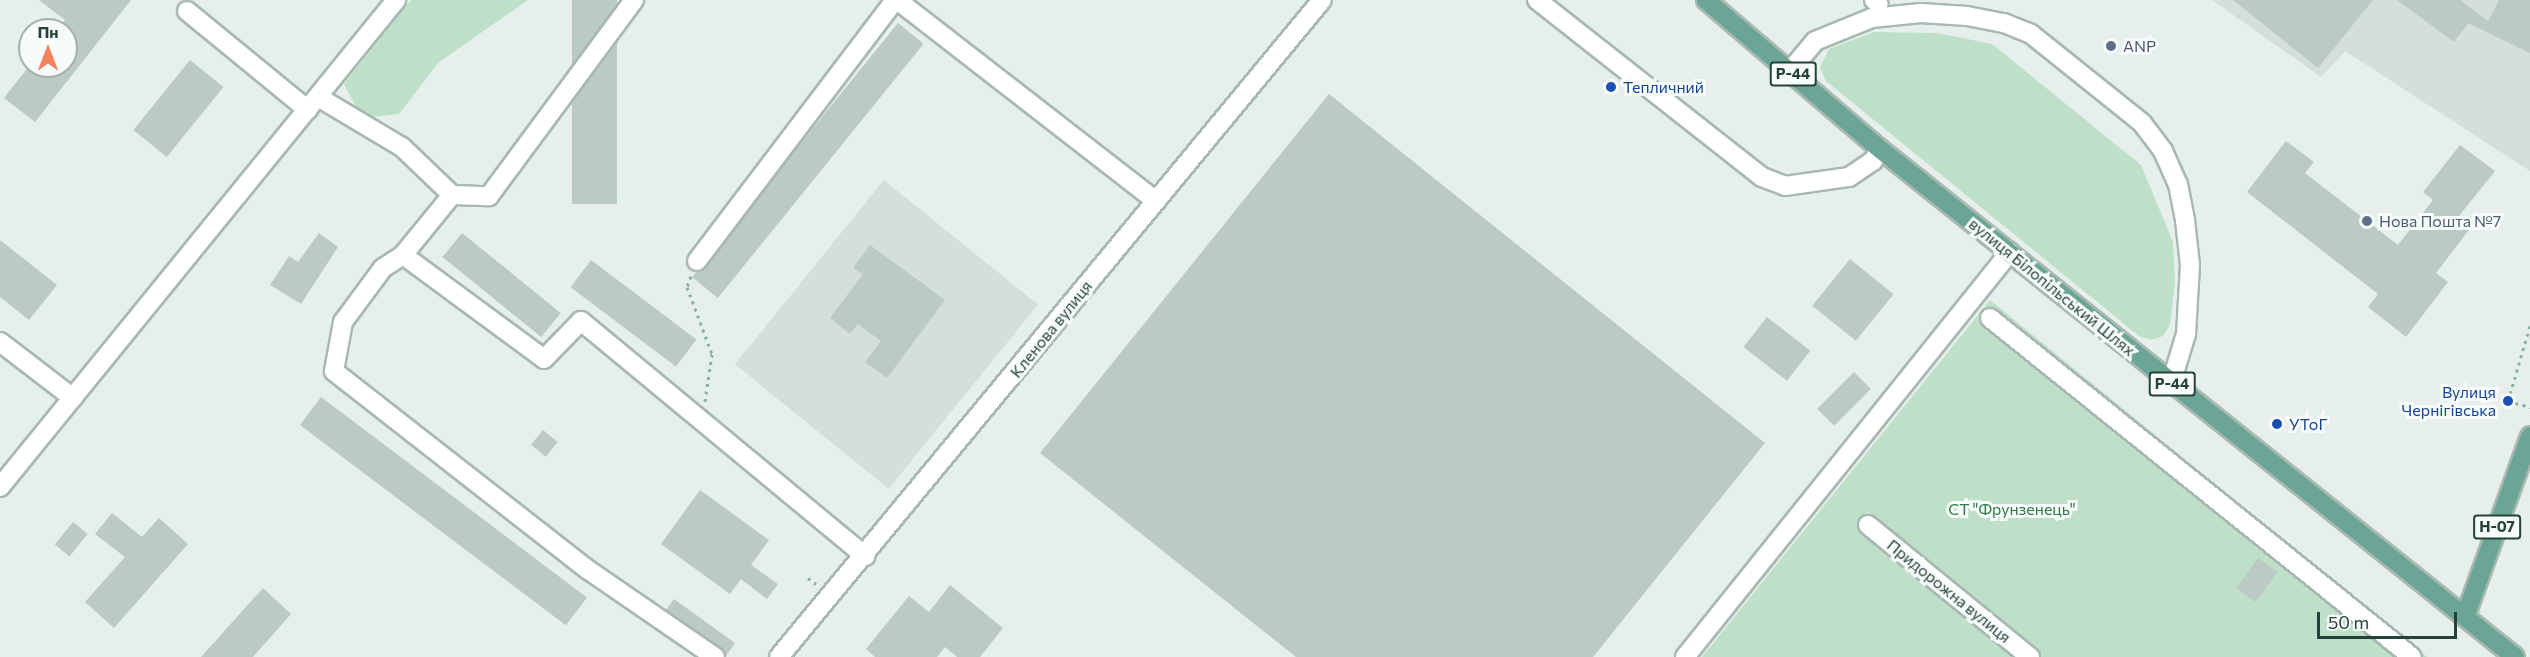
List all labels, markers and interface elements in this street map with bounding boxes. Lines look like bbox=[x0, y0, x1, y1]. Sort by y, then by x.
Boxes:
north arrow bbox=[18, 18, 78, 78]
text: Пн bbox=[37, 22, 59, 41]
place label: ANP bbox=[2123, 36, 2156, 56]
marker: ANP bbox=[2104, 39, 2118, 53]
road number: Р-44 bbox=[1769, 62, 1817, 86]
place label: Тепличний bbox=[1623, 77, 1704, 97]
marker: Тепличний bbox=[1604, 80, 1618, 94]
place label: Нова Пошта №7 bbox=[2379, 211, 2501, 231]
street label: вулиця Білопільський Шлях bbox=[1965, 214, 2139, 360]
marker: Нова Пошта №7 bbox=[2360, 214, 2374, 228]
street label: Кленова вулиця bbox=[1006, 277, 1096, 381]
road number: Р-44 bbox=[2148, 372, 2196, 396]
place label: Вулиця Чернігівська bbox=[2402, 382, 2496, 420]
marker: Вулиця Чернігівська bbox=[2501, 394, 2515, 408]
place label: УТоГ bbox=[2289, 414, 2327, 434]
marker: УТоГ bbox=[2270, 417, 2284, 431]
park label: СТ "Фрунзенець" bbox=[1948, 499, 2076, 519]
road number: Н-07 bbox=[2473, 515, 2521, 539]
street label: Придорожна вулиця bbox=[1883, 535, 2015, 647]
scale bar bbox=[2320, 600, 2460, 638]
text: 50 m bbox=[2328, 611, 2369, 633]

